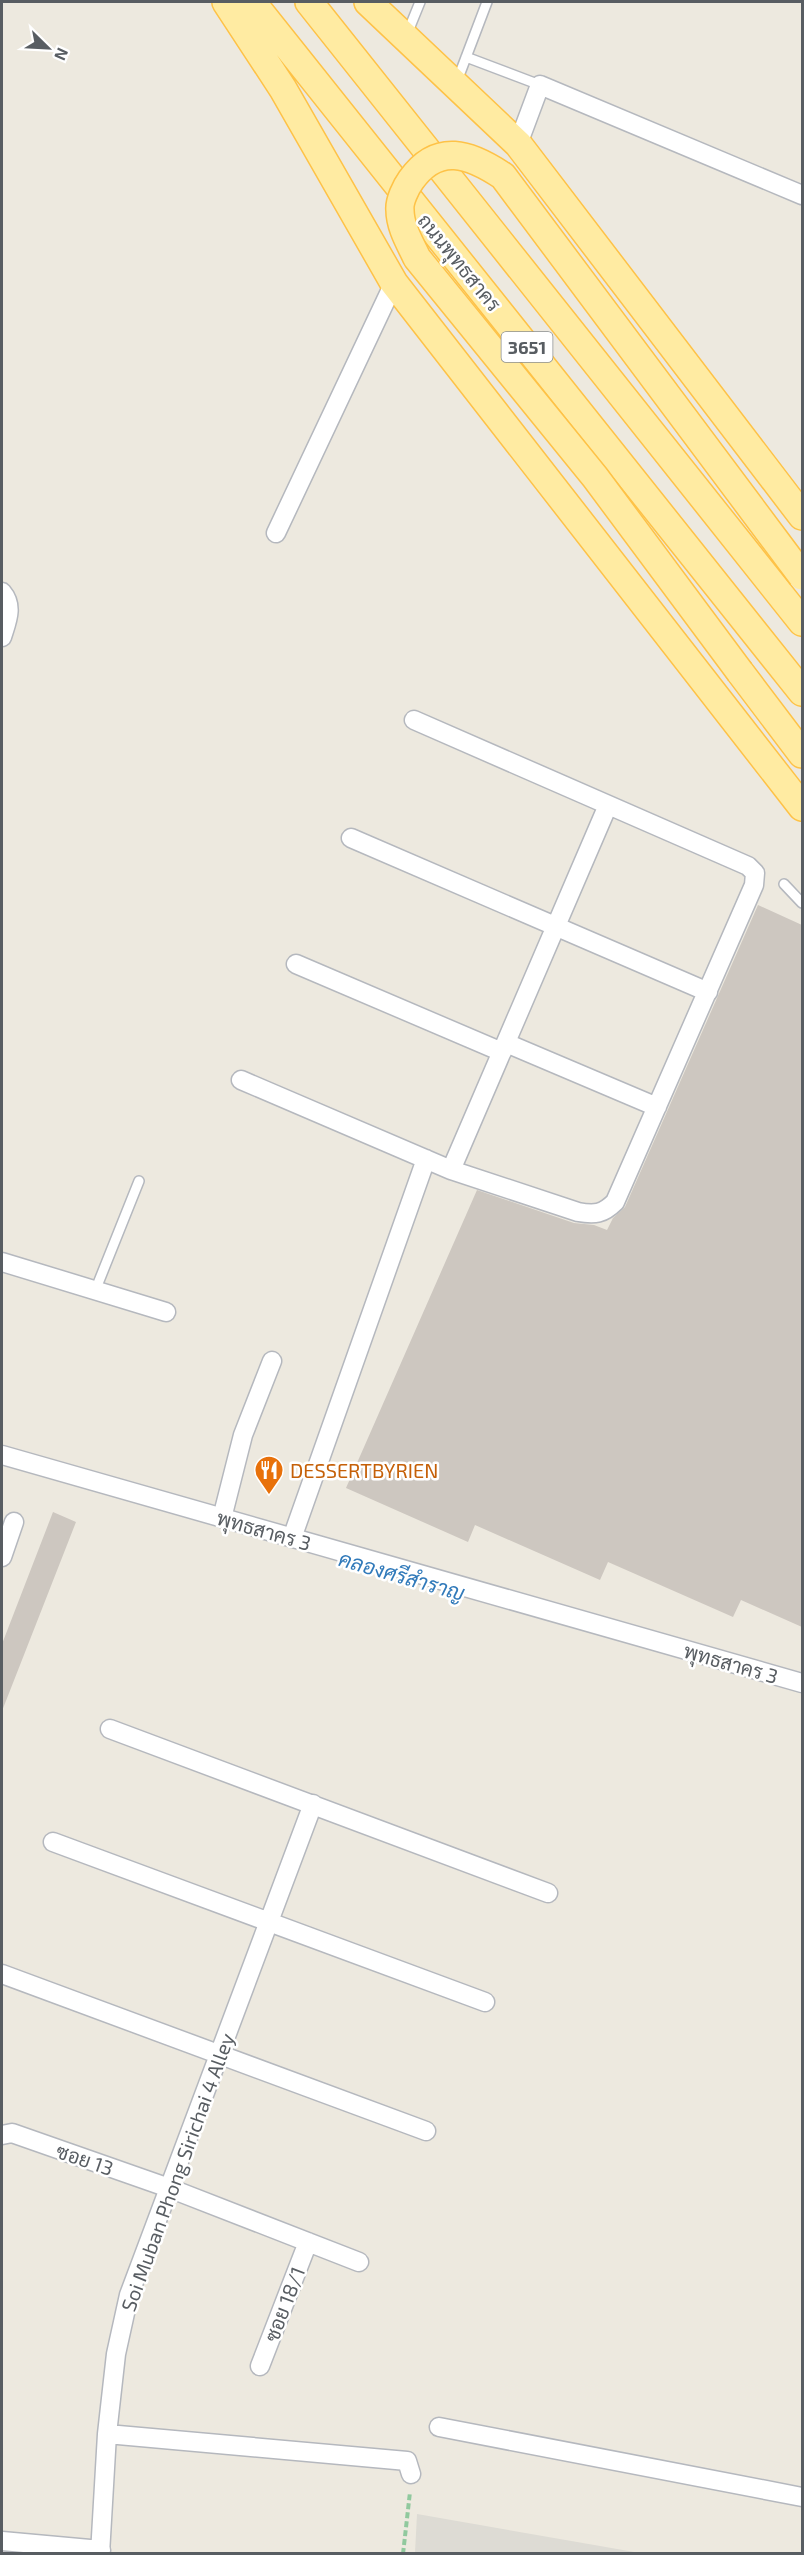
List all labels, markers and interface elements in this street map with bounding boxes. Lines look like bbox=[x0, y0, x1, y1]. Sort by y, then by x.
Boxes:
north arrow bbox=[18, 18, 78, 78]
text: N bbox=[51, 45, 73, 63]
street label: ถนนพุทธสาคร bbox=[411, 208, 507, 317]
road number: 3651 bbox=[502, 332, 552, 362]
restaurant icon: DESSERTBYRIEN bbox=[253, 1454, 285, 1496]
place label: DESSERTBYRIEN bbox=[290, 1458, 438, 1482]
street label: พุทธสาคร 3 bbox=[213, 1505, 314, 1558]
water label: คลองศรีสำราญ bbox=[336, 1545, 468, 1606]
street label: พุทธสาคร 3 bbox=[680, 1638, 781, 1691]
street label: Soi Muban Phong Sirichai 4 Alley bbox=[115, 2029, 239, 2314]
street label: ซอย 13 bbox=[53, 2138, 117, 2180]
street label: ซอย 18/1 bbox=[259, 2263, 309, 2345]

